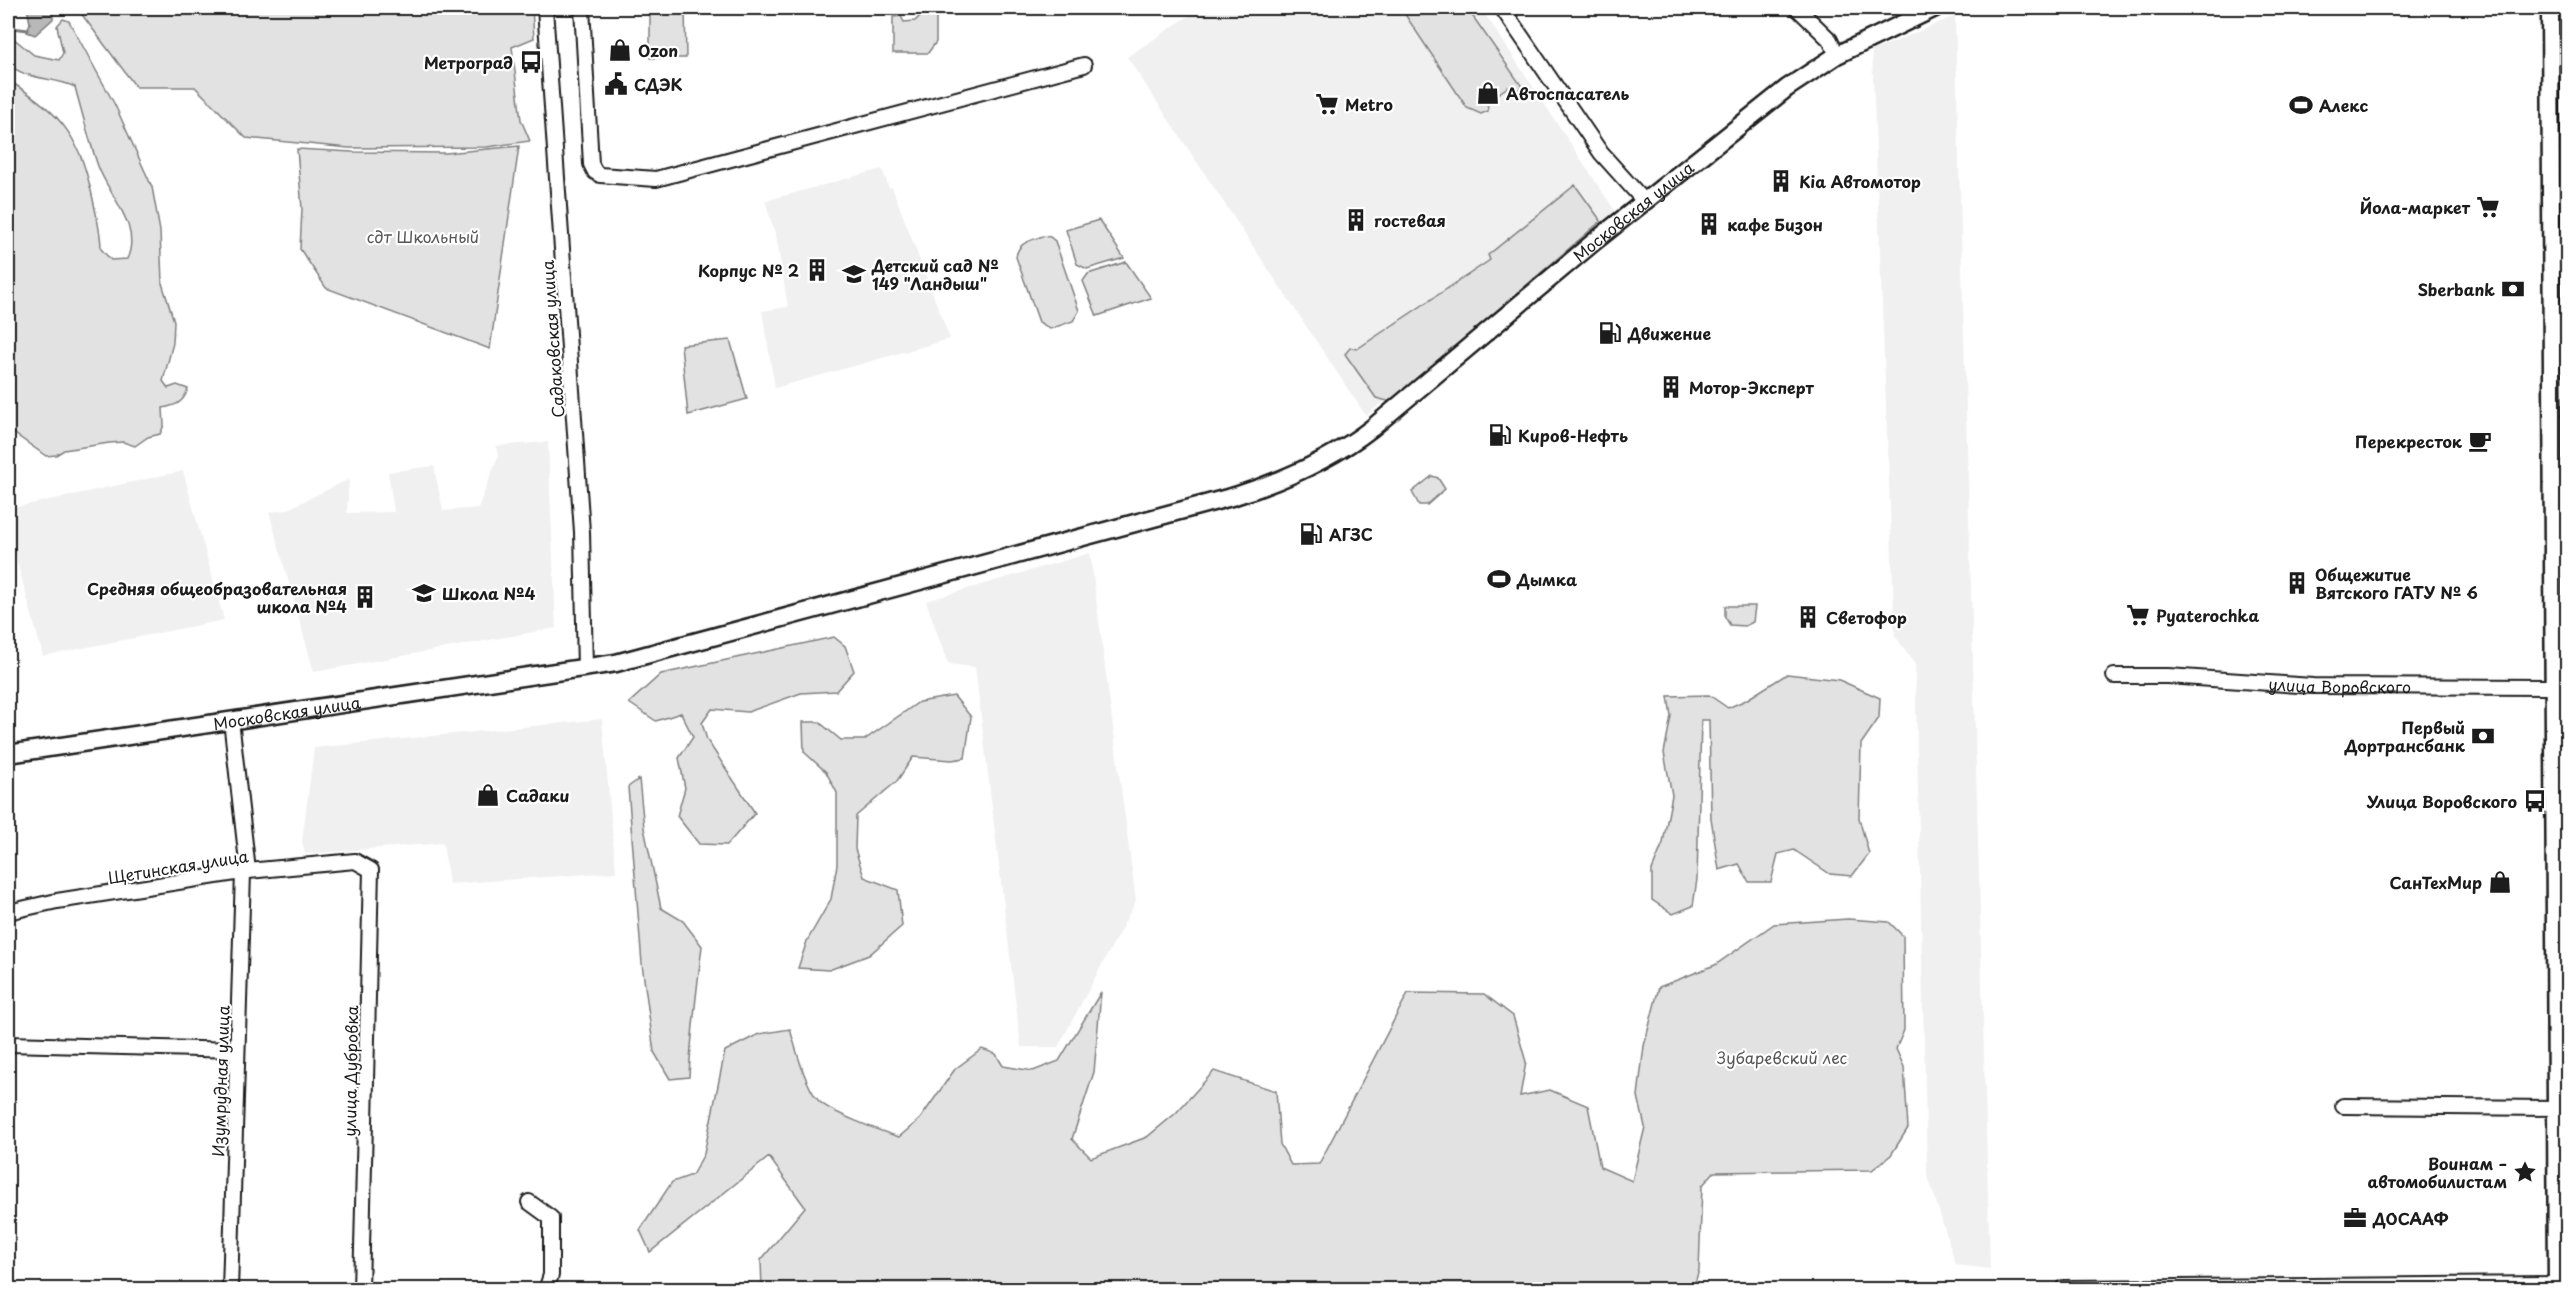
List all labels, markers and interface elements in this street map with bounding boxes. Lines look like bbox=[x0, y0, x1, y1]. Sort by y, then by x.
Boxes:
shop icon: Ozon bbox=[607, 37, 633, 63]
place label: Ozon bbox=[638, 38, 678, 62]
bus stop icon: Метроград bbox=[518, 49, 544, 75]
place label: Метроград bbox=[424, 50, 513, 74]
public building icon: СДЭК bbox=[603, 71, 629, 97]
place label: СДЭК bbox=[634, 72, 682, 96]
shop icon: Автоспасатель bbox=[1475, 80, 1501, 106]
place label: Автоспасатель bbox=[1506, 81, 1630, 105]
supermarket icon: Metro bbox=[1314, 91, 1340, 117]
place label: Metro bbox=[1345, 92, 1393, 116]
sports icon: Алекс bbox=[2288, 92, 2314, 118]
place label: Алекс bbox=[2319, 93, 2368, 117]
street label: Московская улица bbox=[1567, 155, 1698, 267]
building icon: Kia Автомотор bbox=[1768, 168, 1794, 194]
place label: Kia Автомотор bbox=[1799, 169, 1921, 193]
supermarket icon: Йола-маркет bbox=[2475, 194, 2501, 220]
place label: Йола-маркет bbox=[2360, 195, 2471, 219]
building icon: гостевая bbox=[1343, 207, 1369, 233]
place label: гостевая bbox=[1374, 208, 1446, 232]
building icon: кафе Бизон bbox=[1696, 211, 1722, 237]
place label: кафе Бизон bbox=[1727, 212, 1823, 236]
park label: сдт Школьный bbox=[367, 224, 479, 248]
place label: Детский сад № 149 "Ландыш" bbox=[871, 253, 999, 295]
building icon: Корпус № 2 bbox=[804, 257, 830, 283]
place label: Корпус № 2 bbox=[698, 258, 799, 282]
street label: Садаковская улица bbox=[535, 259, 569, 419]
school or university icon: Детский сад № 149 "Ландыш" bbox=[841, 261, 867, 287]
bank icon: Sberbank bbox=[2500, 276, 2526, 302]
place label: Sberbank bbox=[2418, 277, 2495, 301]
fuel station icon: Движение bbox=[1597, 320, 1623, 346]
place label: Движение bbox=[1627, 321, 1712, 345]
building icon: Мотор-Эксперт bbox=[1658, 374, 1684, 400]
place label: Мотор-Эксперт bbox=[1689, 375, 1814, 399]
fuel station icon: Киров-Нефть bbox=[1487, 422, 1513, 448]
place label: Киров-Нефть bbox=[1518, 423, 1628, 447]
cafe icon: Перекресток bbox=[2467, 428, 2493, 454]
place label: Перекресток bbox=[2355, 429, 2463, 453]
fuel station icon: АГЗС bbox=[1298, 521, 1324, 547]
place label: АГЗС bbox=[1329, 522, 1373, 546]
place label: Общежитие Вятского ГАТУ № 6 bbox=[2315, 562, 2478, 604]
sports icon: Дымка bbox=[1486, 566, 1512, 592]
place label: Дымка bbox=[1516, 567, 1577, 591]
building icon: Общежитие Вятского ГАТУ № 6 bbox=[2284, 570, 2310, 596]
place label: Средняя общеобразовательная школа №4 bbox=[87, 576, 347, 618]
school or university icon: Школа №4 bbox=[411, 580, 437, 606]
place label: Школа №4 bbox=[442, 581, 535, 605]
building icon: Средняя общеобразовательная школа №4 bbox=[352, 584, 378, 610]
supermarket icon: Pyaterochka bbox=[2125, 602, 2151, 628]
place label: Pyaterochka bbox=[2156, 603, 2259, 627]
building icon: Светофор bbox=[1795, 604, 1821, 630]
place label: Светофор bbox=[1826, 605, 1907, 629]
street label: улица Воровского bbox=[2268, 671, 2411, 698]
street label: Московская улица bbox=[212, 689, 362, 735]
place label: Первый Дортрансбанк bbox=[2344, 715, 2466, 757]
bank icon: Первый Дортрансбанк bbox=[2470, 723, 2496, 749]
shop icon: Садаки bbox=[475, 782, 501, 808]
place label: Садаки bbox=[506, 783, 570, 807]
bus stop icon: Улица Воровского bbox=[2522, 788, 2548, 814]
place label: Улица Воровского bbox=[2366, 789, 2517, 813]
street label: Щетинская улица bbox=[106, 843, 250, 889]
shop icon: СанТехМир bbox=[2487, 869, 2513, 895]
place label: СанТехМир bbox=[2389, 870, 2482, 894]
street label: Изумрудная улица bbox=[205, 1005, 235, 1157]
street label: улица Дубровка bbox=[337, 1005, 363, 1137]
park label: Зубаревский лес bbox=[1717, 1045, 1847, 1069]
place label: Воинам – автомобилистам bbox=[2367, 1151, 2507, 1193]
place icon: Воинам – автомобилистам bbox=[2512, 1159, 2538, 1185]
office icon: ДОСААФ bbox=[2342, 1205, 2368, 1231]
place label: ДОСААФ bbox=[2372, 1206, 2449, 1230]

